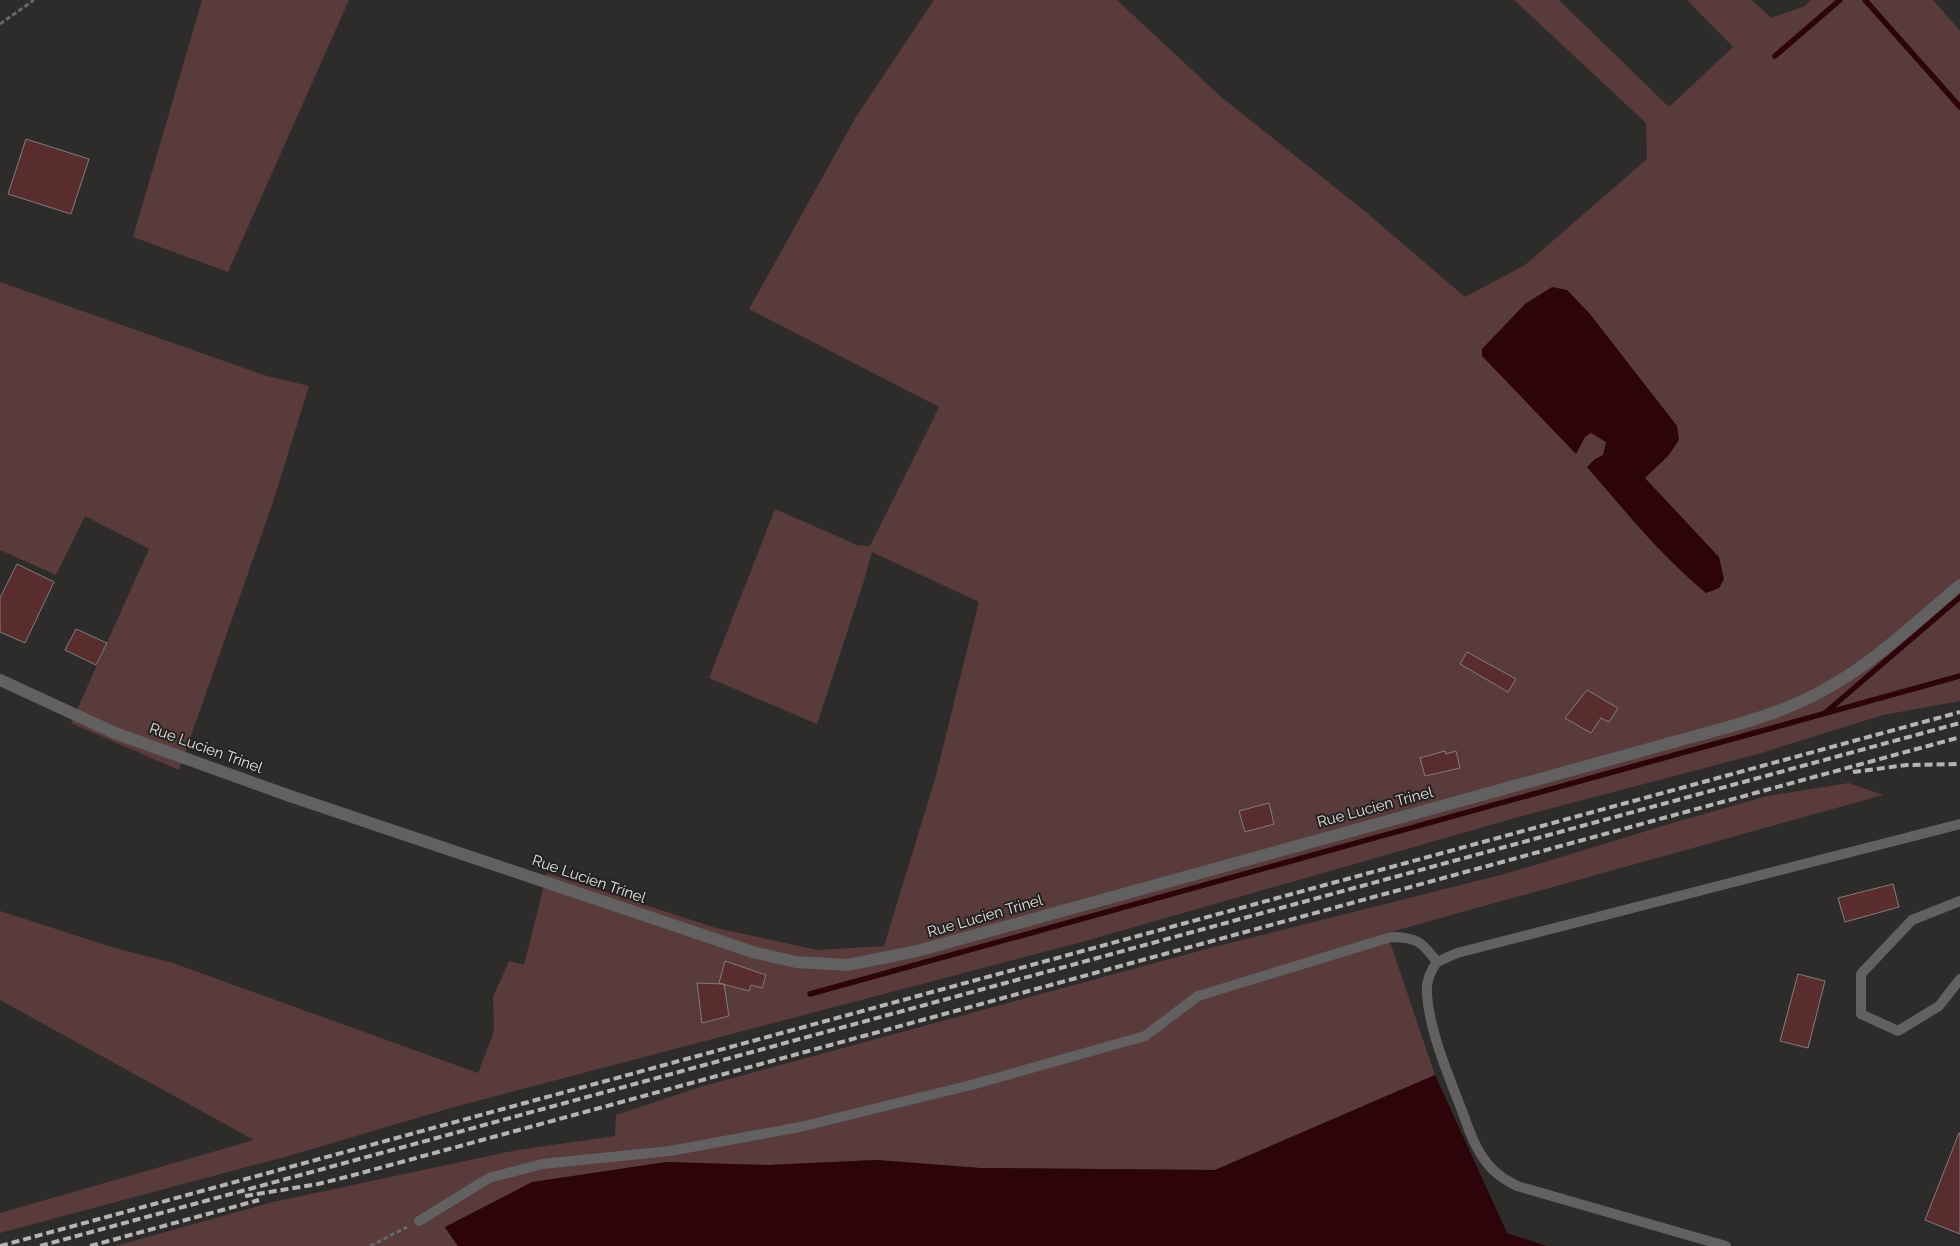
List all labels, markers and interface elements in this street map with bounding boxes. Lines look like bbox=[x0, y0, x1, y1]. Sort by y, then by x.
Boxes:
street label: Rue Lucien Trinel bbox=[147, 719, 266, 777]
street label: Rue Lucien Trinel bbox=[1315, 783, 1436, 831]
street label: Rue Lucien Trinel bbox=[530, 851, 649, 907]
street label: Rue Lucien Trinel bbox=[925, 891, 1046, 941]

